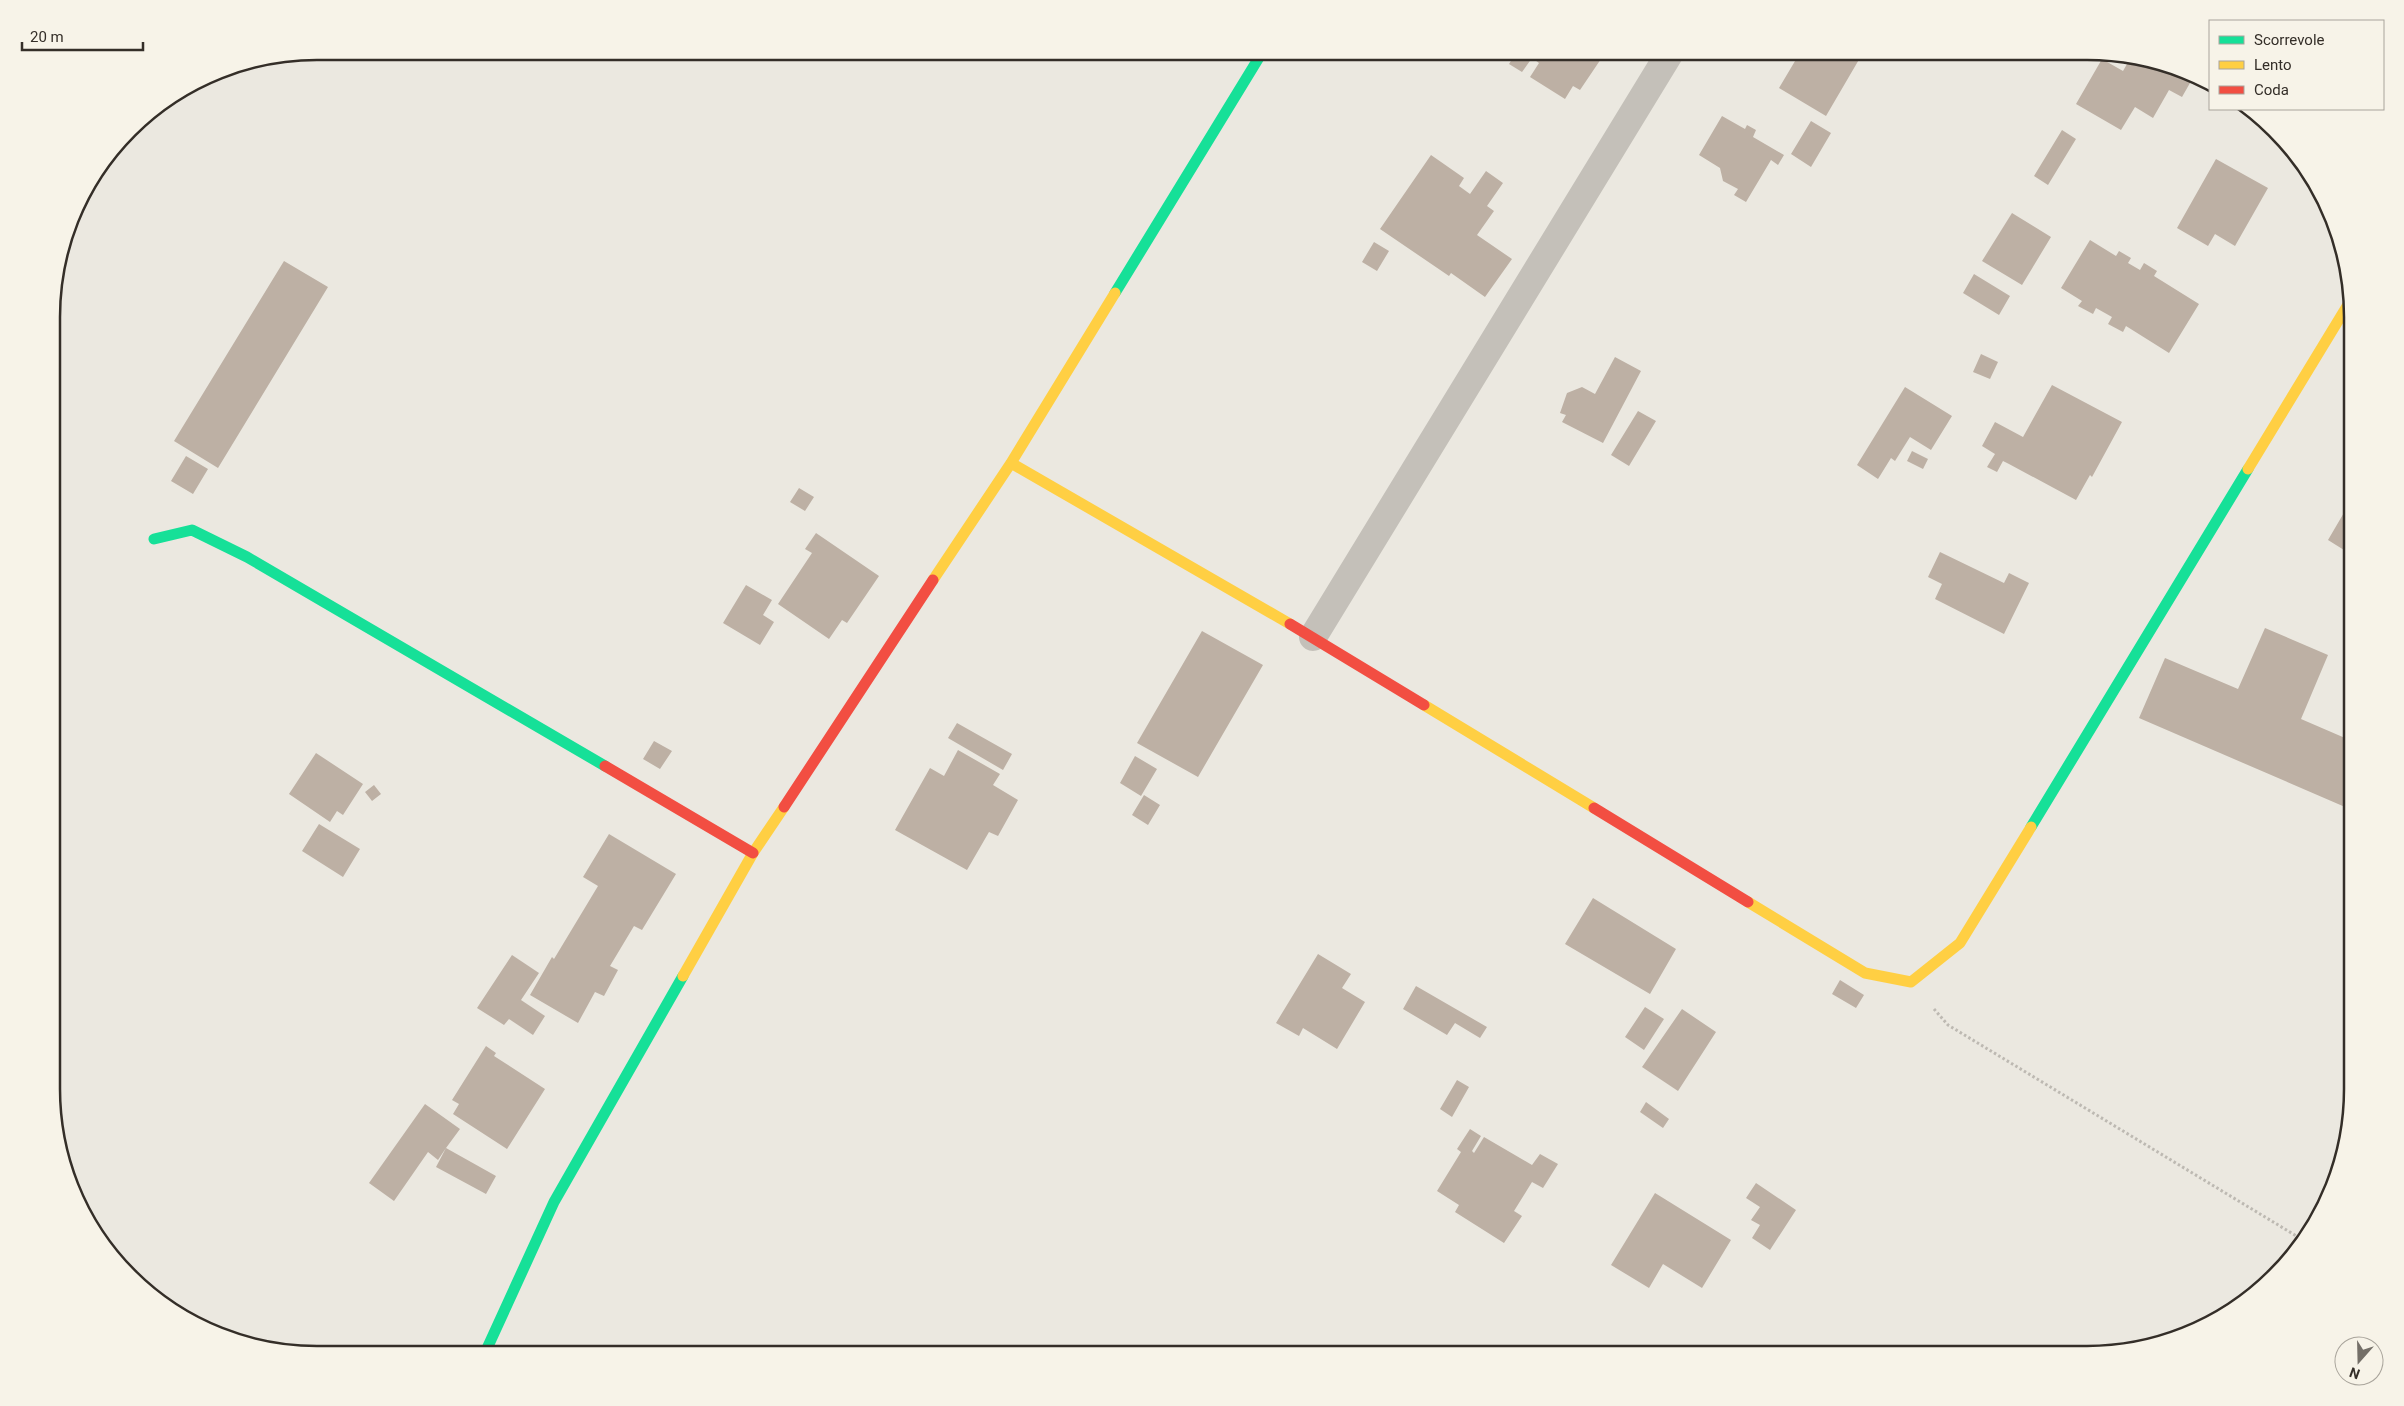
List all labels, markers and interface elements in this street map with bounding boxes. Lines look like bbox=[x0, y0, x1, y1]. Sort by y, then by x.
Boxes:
scale bar bbox=[22, 20, 144, 52]
legend bbox=[2209, 20, 2384, 110]
text: 20 m bbox=[30, 28, 64, 46]
text: Scorrevole bbox=[2254, 31, 2325, 49]
text: Lento bbox=[2254, 56, 2292, 74]
text: Coda bbox=[2254, 81, 2289, 99]
north arrow bbox=[2334, 1336, 2384, 1386]
text: N bbox=[2347, 1364, 2362, 1382]

